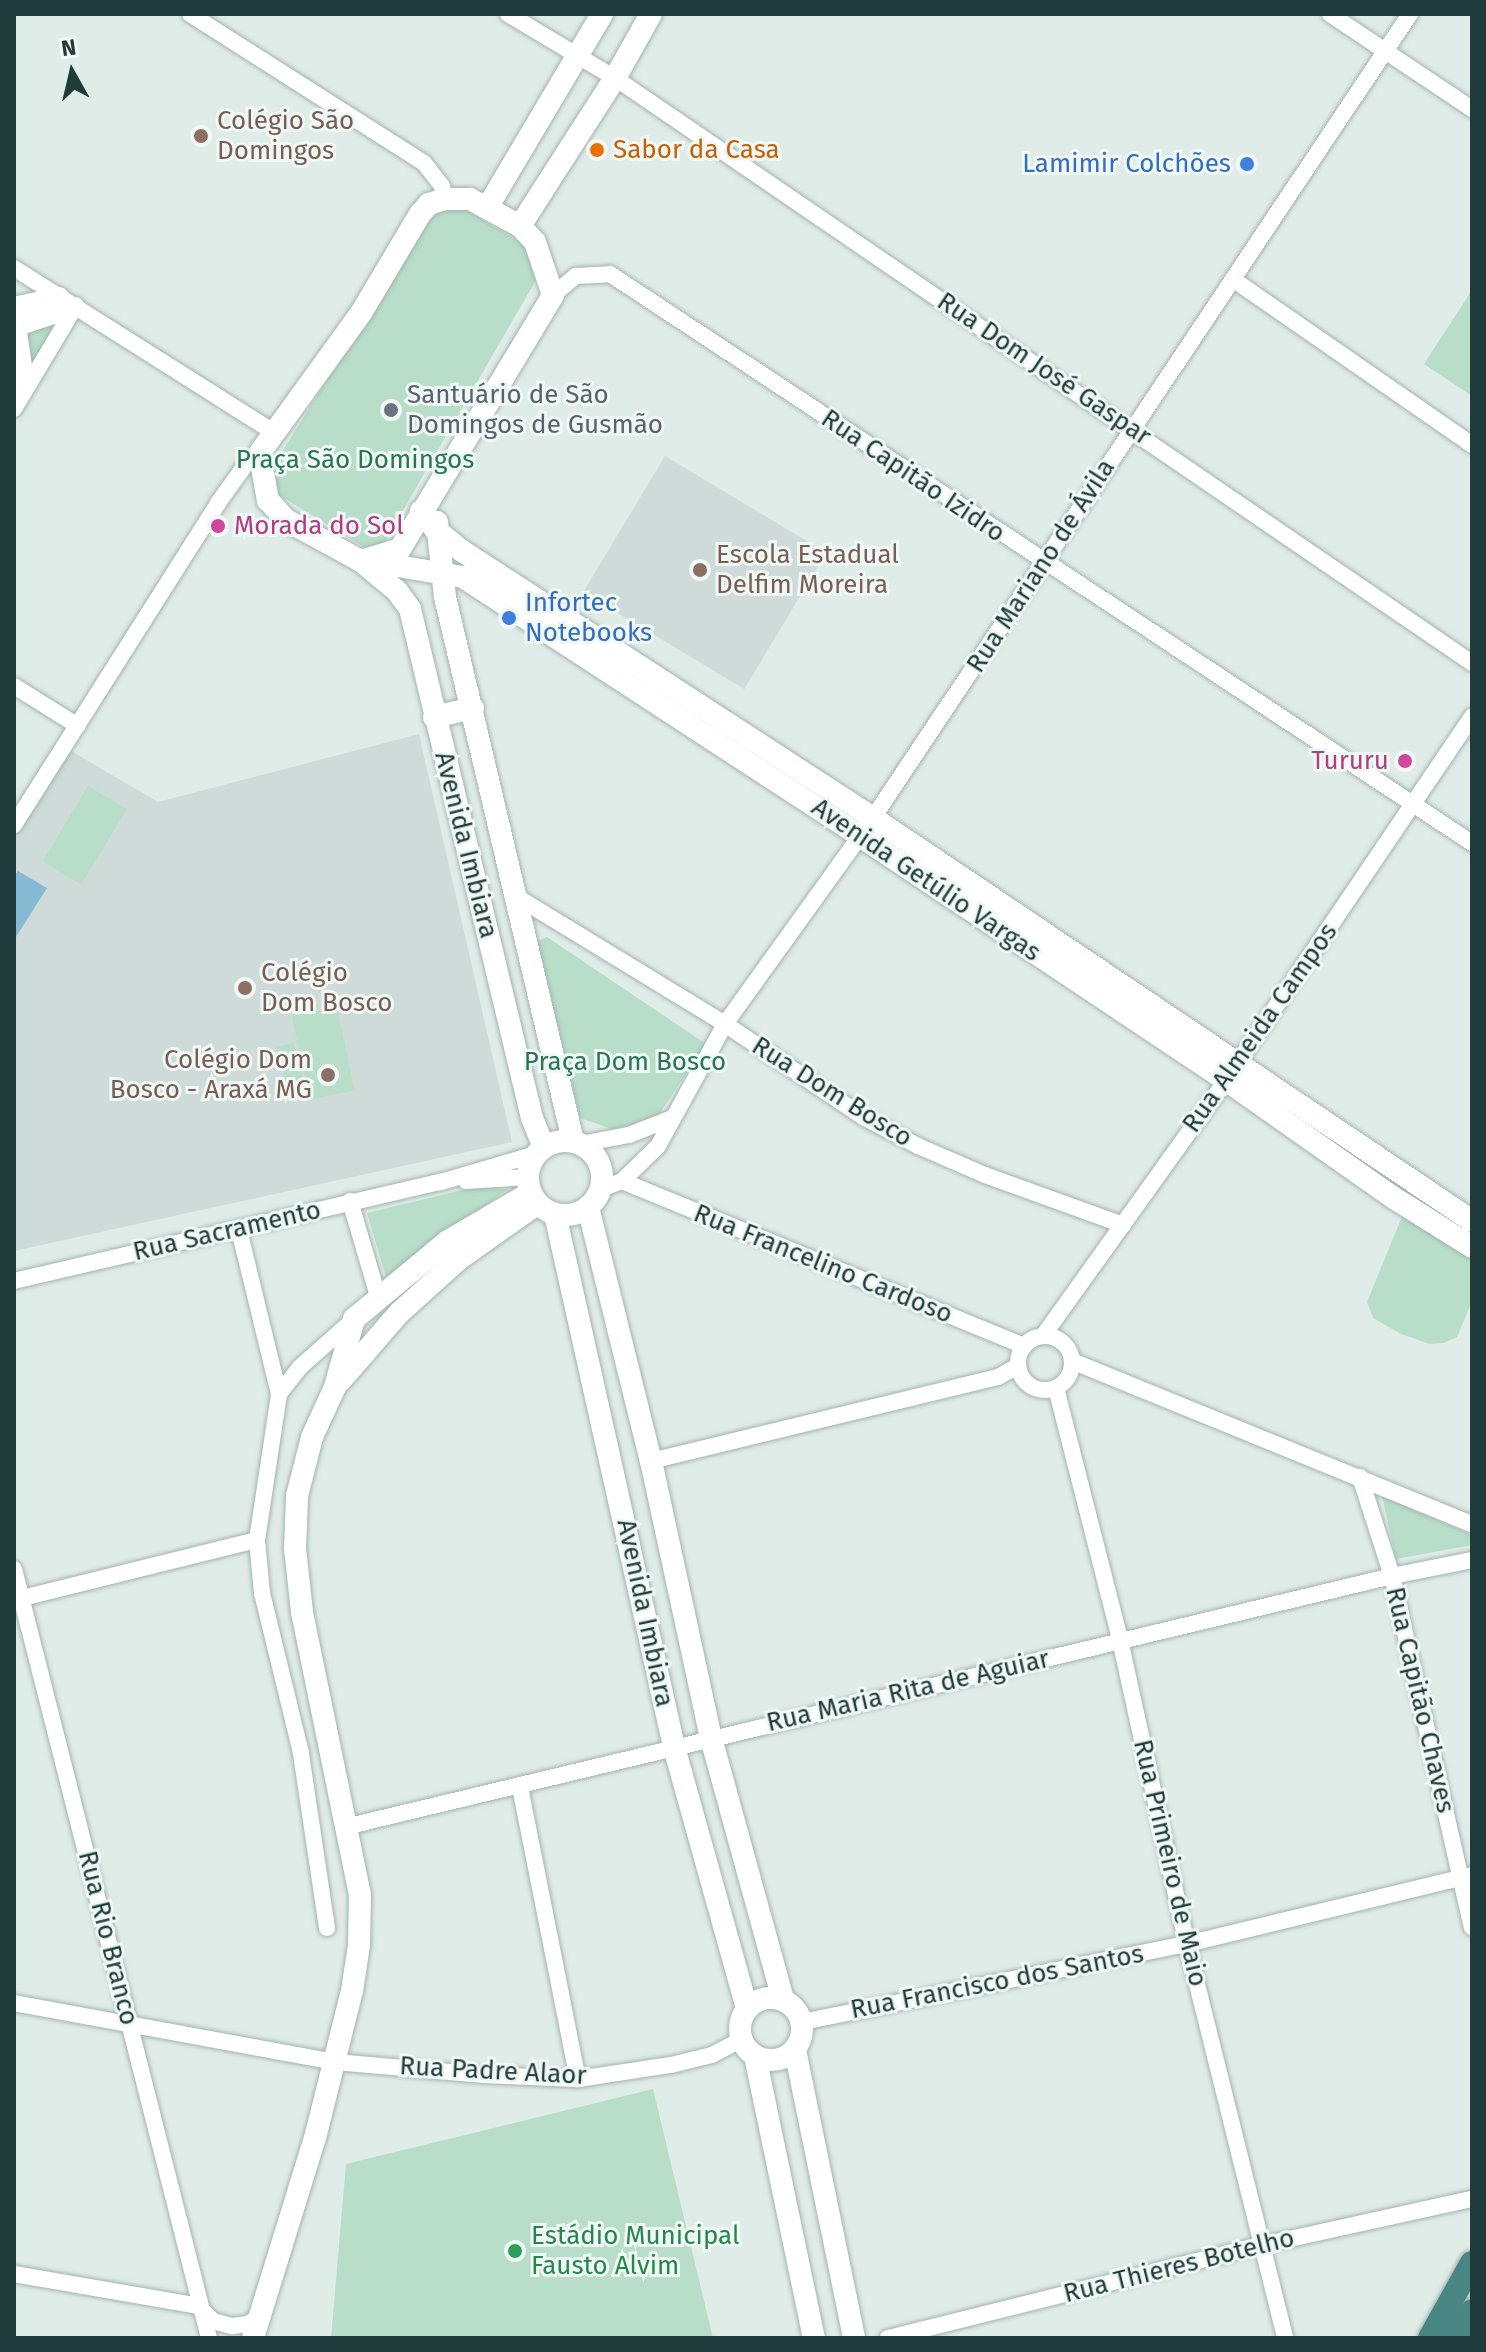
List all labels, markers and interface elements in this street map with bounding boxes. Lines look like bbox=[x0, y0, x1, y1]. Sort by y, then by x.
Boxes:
north arrow bbox=[32, 32, 112, 112]
text: N bbox=[59, 33, 78, 62]
place label: Colégio São Domingos bbox=[217, 105, 354, 166]
marker: Colégio São Domingos bbox=[192, 127, 210, 145]
place label: Sabor da Casa bbox=[613, 134, 780, 166]
marker: Sabor da Casa bbox=[588, 141, 606, 159]
place label: Lamimir Colchões bbox=[1022, 148, 1231, 180]
marker: Lamimir Colchões bbox=[1238, 155, 1256, 173]
street label: Rua Dom José Gaspar bbox=[931, 286, 1157, 452]
place label: Santuário de São Domingos de Gusmão bbox=[407, 379, 663, 440]
marker: Santuário de São Domingos de Gusmão bbox=[382, 401, 400, 419]
street label: Rua Capitão Izidro bbox=[815, 403, 1011, 549]
park label: Praça São Domingos bbox=[236, 444, 474, 476]
street label: Rua Mariano de Ávila bbox=[960, 453, 1122, 679]
place label: Morada do Sol bbox=[234, 510, 404, 542]
marker: Morada do Sol bbox=[209, 517, 227, 535]
place label: Escola Estadual Delfim Moreira bbox=[716, 539, 899, 600]
marker: Escola Estadual Delfim Moreira bbox=[691, 561, 709, 579]
place label: Infortec Notebooks bbox=[525, 587, 652, 648]
marker: Infortec Notebooks bbox=[500, 609, 518, 627]
place label: Tururu bbox=[1311, 745, 1389, 777]
street label: Avenida Imbiara bbox=[428, 749, 504, 941]
marker: Tururu bbox=[1396, 752, 1414, 770]
street label: Avenida Getúlio Vargas bbox=[806, 792, 1046, 968]
street label: Rua Almeida Campos bbox=[1176, 917, 1344, 1139]
place label: Colégio Dom Bosco bbox=[261, 957, 392, 1018]
marker: Colégio Dom Bosco bbox=[236, 979, 254, 997]
street label: Rua Dom Bosco bbox=[746, 1030, 918, 1154]
place label: Colégio Dom Bosco - Araxá MG bbox=[110, 1044, 312, 1106]
park label: Praça Dom Bosco bbox=[524, 1046, 726, 1078]
marker: Colégio Dom Bosco - Araxá MG bbox=[319, 1066, 337, 1084]
street label: Rua Sacramento bbox=[130, 1194, 324, 1268]
street label: Rua Francelino Cardoso bbox=[689, 1198, 957, 1330]
street label: Avenida Imbiara bbox=[610, 1516, 680, 1710]
street label: Rua Capitão Chaves bbox=[1379, 1584, 1461, 1816]
street label: Rua Maria Rita de Aguiar bbox=[764, 1643, 1052, 1739]
street label: Rua Primeiro de Maio bbox=[1126, 1736, 1214, 1990]
street label: Rua Rio Branco bbox=[71, 1848, 145, 2028]
street label: Rua Francisco dos Santos bbox=[848, 1938, 1146, 2026]
street label: Rua Padre Alaor bbox=[399, 2051, 587, 2091]
place label: Estádio Municipal Fausto Alvim bbox=[531, 2220, 740, 2282]
street label: Rua Thieres Botelho bbox=[1060, 2222, 1298, 2310]
marker: Estádio Municipal Fausto Alvim bbox=[506, 2242, 524, 2260]

